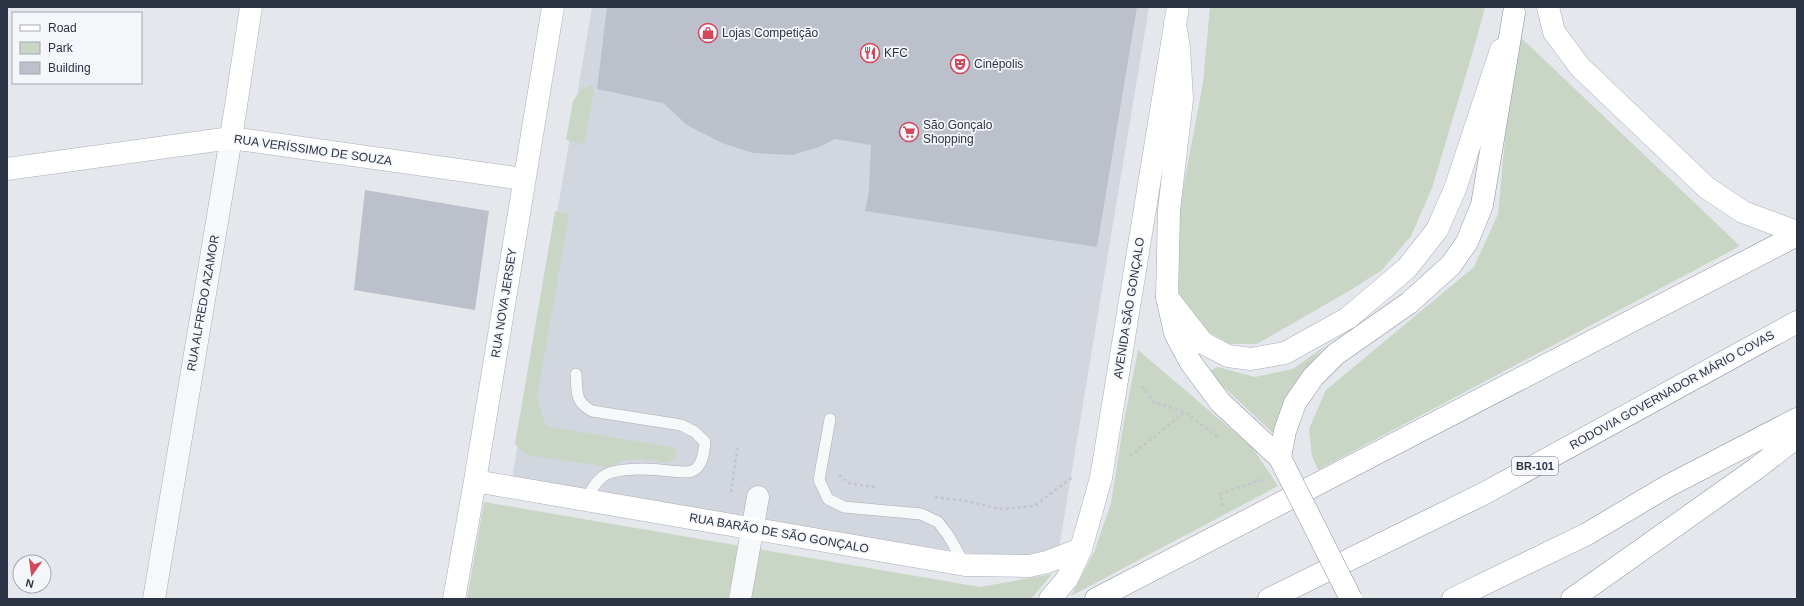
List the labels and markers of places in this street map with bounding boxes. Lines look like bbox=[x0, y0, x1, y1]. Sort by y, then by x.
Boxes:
shop icon: Lojas Competição bbox=[697, 22, 719, 44]
place label: Lojas Competição bbox=[722, 26, 818, 40]
restaurant icon: KFC bbox=[859, 42, 881, 64]
place label: KFC bbox=[884, 46, 908, 60]
theatre icon: Cinépolis bbox=[949, 53, 971, 75]
place label: Cinépolis bbox=[974, 57, 1023, 71]
place label: São Gonçalo Shopping bbox=[923, 118, 993, 146]
supermarket icon: São Gonçalo Shopping bbox=[898, 121, 920, 143]

